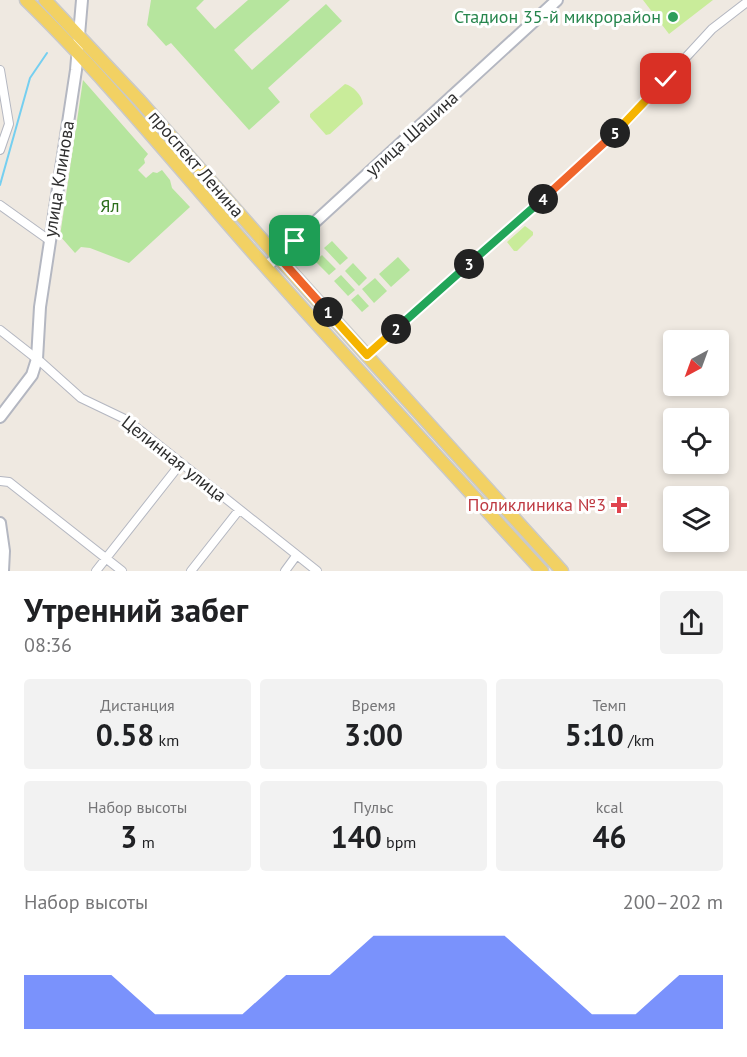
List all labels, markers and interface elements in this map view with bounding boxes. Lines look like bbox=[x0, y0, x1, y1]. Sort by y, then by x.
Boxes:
place label: Стадион 35-й микрорайон bbox=[454, 5, 661, 28]
marker: Стадион 35-й микрорайон bbox=[666, 10, 680, 24]
pin bbox=[640, 53, 691, 104]
icon: check bbox=[649, 62, 682, 95]
street label: улица Шашина bbox=[360, 86, 463, 181]
street label: проспект Ленина bbox=[144, 105, 249, 222]
pin: 5 bbox=[600, 118, 630, 148]
street label: улица Клинова bbox=[38, 119, 79, 239]
text: 5 bbox=[610, 123, 620, 143]
pin: 4 bbox=[528, 184, 558, 214]
text: 4 bbox=[538, 189, 548, 209]
park label: Ял bbox=[100, 194, 120, 217]
pin bbox=[269, 215, 320, 266]
icon: arrive bbox=[278, 224, 311, 257]
pin: 3 bbox=[454, 249, 484, 279]
text: 3 bbox=[464, 254, 474, 274]
pin: 1 bbox=[313, 297, 343, 327]
text: 1 bbox=[323, 302, 333, 322]
pin: 2 bbox=[381, 314, 411, 344]
text: 2 bbox=[391, 319, 401, 339]
north arrow bbox=[663, 330, 729, 396]
map controls bbox=[663, 330, 729, 552]
button: locate bbox=[663, 408, 729, 474]
street label: Целинная улица bbox=[117, 410, 231, 507]
button: layers bbox=[663, 486, 729, 552]
place label: Поликлиника №3 bbox=[468, 493, 606, 516]
marker: Поликлиника №3 bbox=[610, 496, 628, 514]
text: Утренний забег bbox=[24, 588, 248, 631]
button: share bbox=[660, 591, 723, 654]
text: 08:36 bbox=[24, 632, 72, 658]
text: Дистанция bbox=[100, 695, 175, 715]
text: Время bbox=[351, 695, 396, 715]
text: Темп bbox=[593, 695, 626, 715]
text: 0.58 bbox=[96, 715, 154, 754]
text: 3:00 bbox=[344, 715, 403, 754]
text: 5:10 bbox=[565, 715, 624, 754]
text: km bbox=[154, 730, 179, 750]
text: /km bbox=[624, 730, 654, 750]
text: Набор высоты bbox=[88, 797, 187, 817]
text: Пульс bbox=[353, 797, 394, 817]
text: kcal bbox=[596, 797, 623, 817]
text: 3 bbox=[120, 817, 137, 856]
text: 140 bbox=[331, 817, 382, 856]
text: 46 bbox=[592, 817, 627, 856]
text: m bbox=[137, 832, 155, 852]
text: bpm bbox=[382, 832, 416, 852]
text: Набор высоты bbox=[24, 889, 148, 915]
text: 200–202 m bbox=[623, 889, 723, 915]

